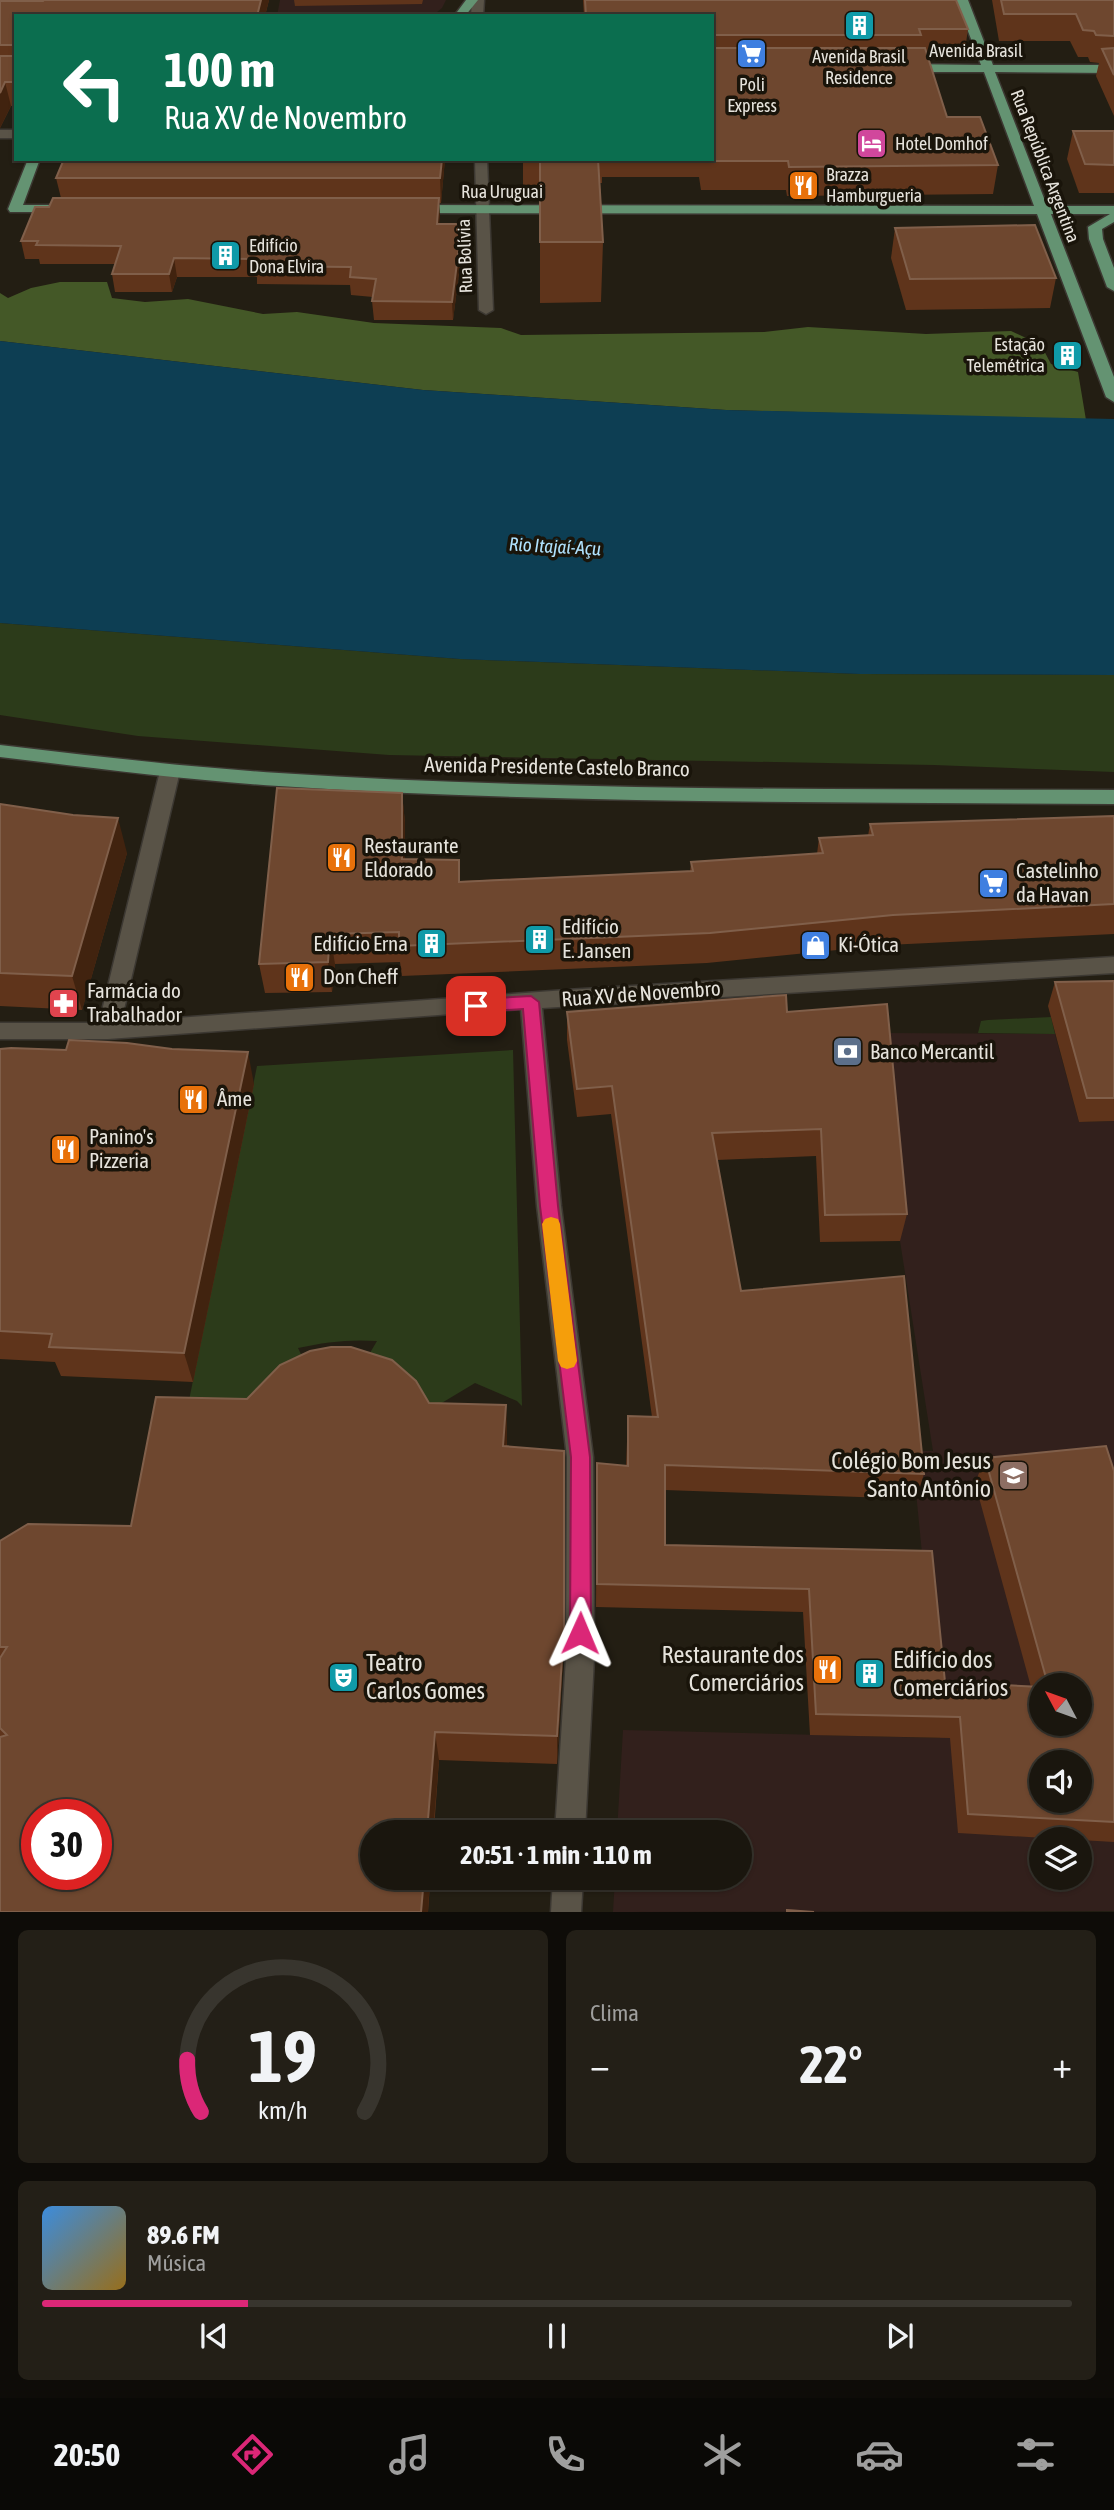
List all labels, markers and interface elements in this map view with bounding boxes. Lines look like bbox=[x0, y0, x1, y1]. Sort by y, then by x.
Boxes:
building icon: Avenida Brasil Residence bbox=[842, 9, 876, 43]
supermarket icon: Poli Express bbox=[735, 37, 769, 71]
street label: Avenida Brasil bbox=[929, 40, 1023, 61]
text: 100 m bbox=[164, 41, 275, 97]
icon: left bbox=[49, 42, 140, 133]
place label: Avenida Brasil Residence bbox=[812, 46, 906, 88]
place label: Poli Express bbox=[727, 74, 777, 116]
street label: Rua República Argentina bbox=[1007, 86, 1084, 245]
text: Rua XV de Novembro bbox=[164, 99, 407, 136]
hotel icon: Hotel Domhof bbox=[855, 127, 889, 161]
place label: Hotel Domhof bbox=[895, 133, 988, 154]
place label: Brazza Hamburgueria bbox=[826, 164, 922, 206]
restaurant icon: Brazza Hamburgueria bbox=[786, 168, 820, 202]
street label: Rua Uruguai bbox=[461, 181, 543, 202]
street label: Rua Bolívia bbox=[453, 218, 476, 294]
place label: Edifício Dona Elvira bbox=[249, 235, 324, 277]
building icon: Edifício Dona Elvira bbox=[209, 239, 243, 273]
place label: Estação Telemétrica bbox=[966, 334, 1045, 376]
building icon: Estação Telemétrica bbox=[1051, 338, 1085, 372]
water label: Rio Itajaí-Açu bbox=[508, 533, 602, 559]
street label: Avenida Presidente Castelo Branco bbox=[424, 752, 690, 780]
place label: Restaurante Eldorado bbox=[364, 833, 459, 881]
restaurant icon: Restaurante Eldorado bbox=[324, 841, 358, 875]
place label: Castelinho da Havan bbox=[1016, 858, 1099, 906]
supermarket icon: Castelinho da Havan bbox=[976, 866, 1010, 900]
place label: Edifício E. Jansen bbox=[562, 914, 631, 962]
building icon: Edifício E. Jansen bbox=[522, 922, 556, 956]
building icon: Edifício Erna bbox=[414, 927, 448, 961]
shop icon: Ki-Ótica bbox=[798, 928, 832, 962]
place label: Edifício Erna bbox=[313, 931, 408, 955]
place label: Ki-Ótica bbox=[838, 932, 899, 956]
restaurant icon: Don Cheff bbox=[283, 960, 317, 994]
place label: Don Cheff bbox=[323, 964, 399, 988]
street label: Rua XV de Novembro bbox=[561, 975, 721, 1011]
pin bbox=[446, 976, 506, 1036]
place label: Farmácia do Trabalhador bbox=[87, 978, 183, 1026]
pharmacy icon: Farmácia do Trabalhador bbox=[47, 986, 81, 1020]
icon: arrive bbox=[457, 987, 495, 1025]
bank icon: Banco Mercantil bbox=[830, 1035, 864, 1069]
place label: Banco Mercantil bbox=[870, 1039, 995, 1063]
restaurant icon: Âme bbox=[177, 1082, 211, 1116]
place label: Âme bbox=[217, 1086, 252, 1110]
place label: Panino's Pizzeria bbox=[89, 1124, 154, 1172]
restaurant icon: Panino's Pizzeria bbox=[49, 1132, 83, 1166]
place label: Colégio Bom Jesus Santo Antônio bbox=[831, 1447, 991, 1502]
school or university icon: Colégio Bom Jesus Santo Antônio bbox=[997, 1458, 1031, 1492]
position arrow bbox=[543, 1596, 617, 1670]
place label: Restaurante dos Comerciários bbox=[662, 1641, 804, 1696]
place label: Edifício dos Comerciários bbox=[893, 1646, 1008, 1701]
place label: Teatro Carlos Gomes bbox=[366, 1649, 485, 1704]
restaurant icon: Restaurante dos Comerciários bbox=[810, 1652, 844, 1686]
building icon: Edifício dos Comerciários bbox=[853, 1657, 887, 1691]
theatre icon: Teatro Carlos Gomes bbox=[326, 1660, 360, 1694]
north arrow bbox=[1029, 1673, 1092, 1736]
map controls bbox=[1029, 1673, 1092, 1890]
button: sound bbox=[1029, 1750, 1092, 1813]
speed limit sign: 30 bbox=[21, 1799, 112, 1890]
button: layers bbox=[1029, 1827, 1092, 1890]
text: 20:51 · 1 min · 110 m bbox=[460, 1840, 652, 1870]
text: Clima bbox=[590, 2000, 639, 2026]
text: 19 bbox=[249, 2015, 317, 2098]
text: 22° bbox=[799, 2034, 863, 2094]
text: − bbox=[590, 2043, 610, 2086]
text: + bbox=[1052, 2043, 1072, 2086]
text: km/h bbox=[258, 2096, 308, 2124]
text: 89.6 FM bbox=[147, 2220, 220, 2250]
text: Música bbox=[147, 2250, 206, 2276]
icon: previous bbox=[195, 2317, 233, 2355]
icon: pause bbox=[538, 2317, 576, 2355]
icon: next bbox=[881, 2317, 919, 2355]
icon: directions bbox=[228, 2430, 277, 2479]
icon: music bbox=[385, 2430, 434, 2479]
icon: phone bbox=[541, 2430, 590, 2479]
icon: climate bbox=[698, 2430, 747, 2479]
icon: car bbox=[855, 2430, 904, 2479]
icon: filters bbox=[1011, 2430, 1060, 2479]
text: 20:50 bbox=[54, 2436, 120, 2473]

